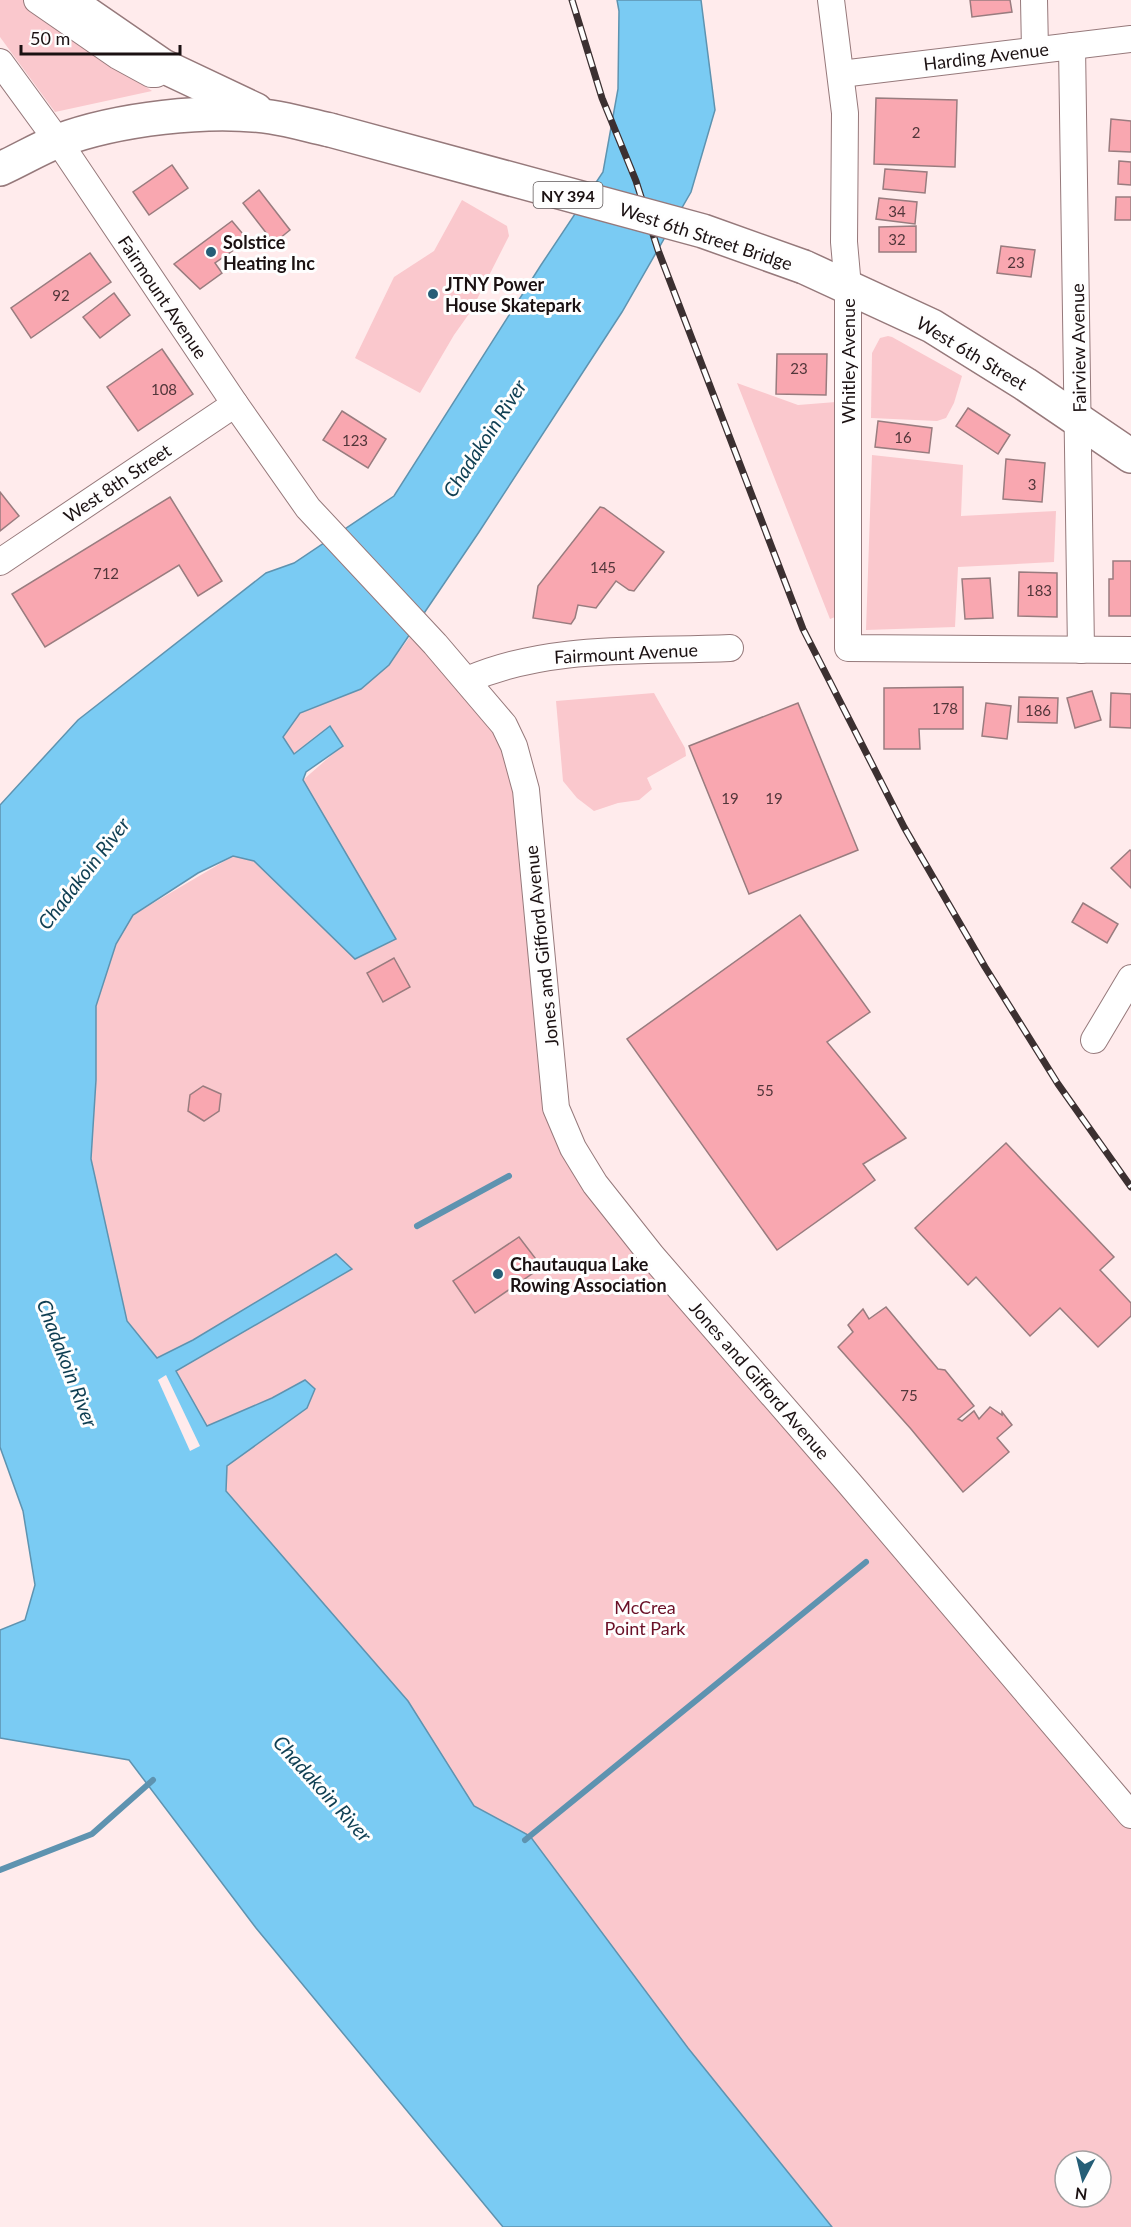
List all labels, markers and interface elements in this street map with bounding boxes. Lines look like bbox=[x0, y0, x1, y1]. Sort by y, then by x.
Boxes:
scale bar bbox=[21, 18, 180, 56]
text: 50 m bbox=[30, 27, 70, 49]
street label: Harding Avenue bbox=[922, 37, 1050, 75]
house number: 2 bbox=[912, 123, 920, 141]
road number: NY 394 bbox=[534, 182, 602, 208]
street label: West 6th Street Bridge bbox=[617, 198, 795, 274]
house number: 34 bbox=[888, 202, 906, 220]
house number: 32 bbox=[888, 230, 906, 248]
street label: Fairmount Avenue bbox=[114, 231, 212, 363]
place label: Solstice Heating Inc bbox=[223, 231, 315, 274]
marker: Solstice Heating Inc bbox=[204, 245, 218, 259]
house number: 23 bbox=[1007, 253, 1025, 271]
place label: JTNY Power House Skatepark bbox=[445, 273, 582, 316]
street label: Fairview Avenue bbox=[1066, 283, 1090, 413]
house number: 92 bbox=[52, 286, 70, 304]
marker: JTNY Power House Skatepark bbox=[426, 287, 440, 301]
street label: Whitley Avenue bbox=[837, 298, 859, 424]
street label: West 6th Street bbox=[913, 311, 1032, 395]
house number: 23 bbox=[790, 359, 808, 377]
water label: Chadakoin River bbox=[437, 374, 532, 501]
house number: 108 bbox=[151, 380, 177, 398]
house number: 16 bbox=[894, 428, 912, 446]
house number: 123 bbox=[342, 431, 368, 449]
street label: West 8th Street bbox=[59, 439, 175, 527]
house number: 3 bbox=[1028, 475, 1036, 493]
house number: 145 bbox=[590, 558, 616, 576]
house number: 712 bbox=[93, 564, 119, 582]
house number: 183 bbox=[1026, 581, 1052, 599]
street label: Fairmount Avenue bbox=[554, 638, 698, 668]
house number: 178 bbox=[932, 699, 958, 717]
house number: 186 bbox=[1025, 701, 1051, 719]
house number: 19 bbox=[721, 789, 739, 807]
house number: 19 bbox=[765, 789, 783, 807]
water label: Chadakoin River bbox=[32, 811, 135, 934]
street label: Jones and Gifford Avenue bbox=[519, 844, 563, 1048]
house number: 55 bbox=[756, 1081, 774, 1099]
place label: Chautauqua Lake Rowing Association bbox=[510, 1253, 667, 1296]
marker: Chautauqua Lake Rowing Association bbox=[491, 1267, 505, 1281]
water label: Chadakoin River bbox=[33, 1296, 104, 1431]
street label: Jones and Gifford Avenue bbox=[685, 1296, 835, 1464]
house number: 75 bbox=[900, 1386, 918, 1404]
park label: McCrea Point Park bbox=[604, 1596, 686, 1639]
water label: Chadakoin River bbox=[269, 1730, 378, 1847]
north arrow bbox=[1053, 2149, 1113, 2209]
text: N bbox=[1074, 2184, 1088, 2205]

